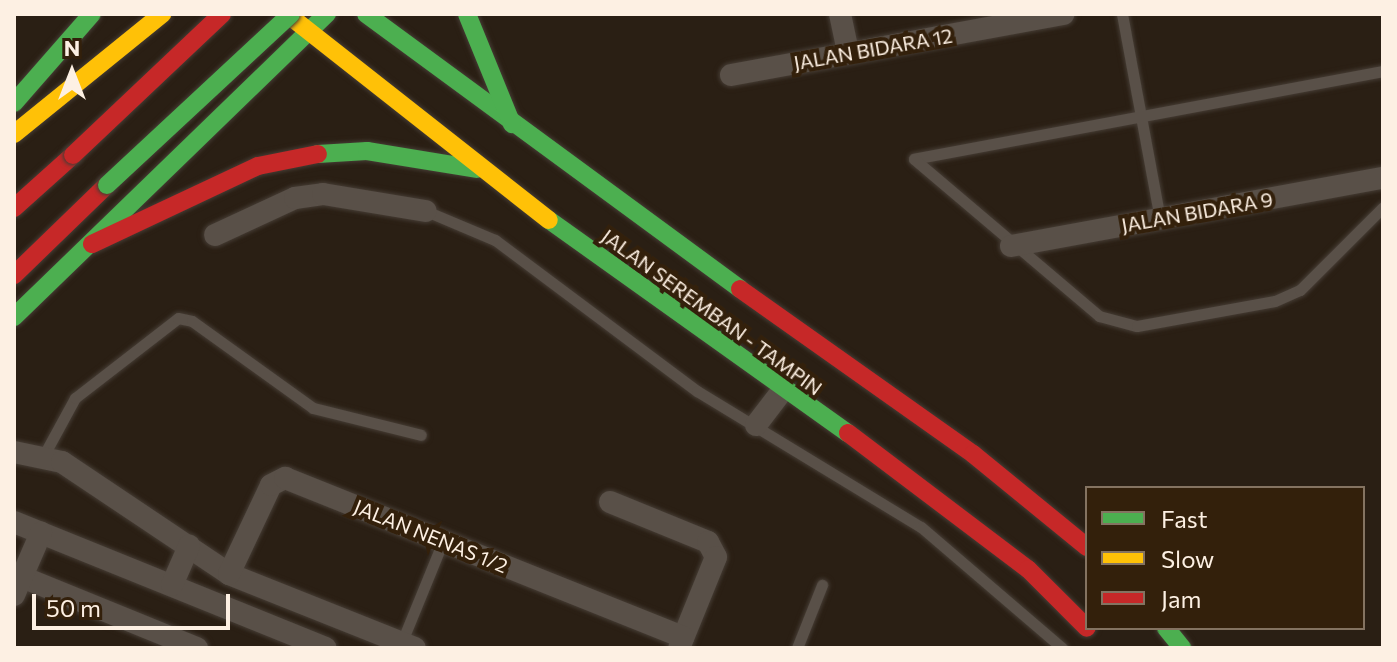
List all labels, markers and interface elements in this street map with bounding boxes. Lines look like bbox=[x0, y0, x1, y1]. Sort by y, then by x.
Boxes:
street label: JALAN BIDARA 12 bbox=[792, 23, 954, 75]
north arrow bbox=[32, 32, 112, 112]
text: N bbox=[64, 34, 80, 61]
street label: JALAN BIDARA 9 bbox=[1119, 187, 1275, 237]
street label: JALAN SEREMBAN - TAMPIN bbox=[597, 224, 827, 400]
legend bbox=[1085, 486, 1365, 630]
street label: JALAN NENAS 1/2 bbox=[351, 494, 511, 578]
text: Fast bbox=[1161, 504, 1208, 533]
text: Slow bbox=[1161, 544, 1214, 573]
scale bar bbox=[36, 578, 234, 628]
text: Jam bbox=[1161, 584, 1201, 613]
text: 50 m bbox=[46, 593, 101, 622]

